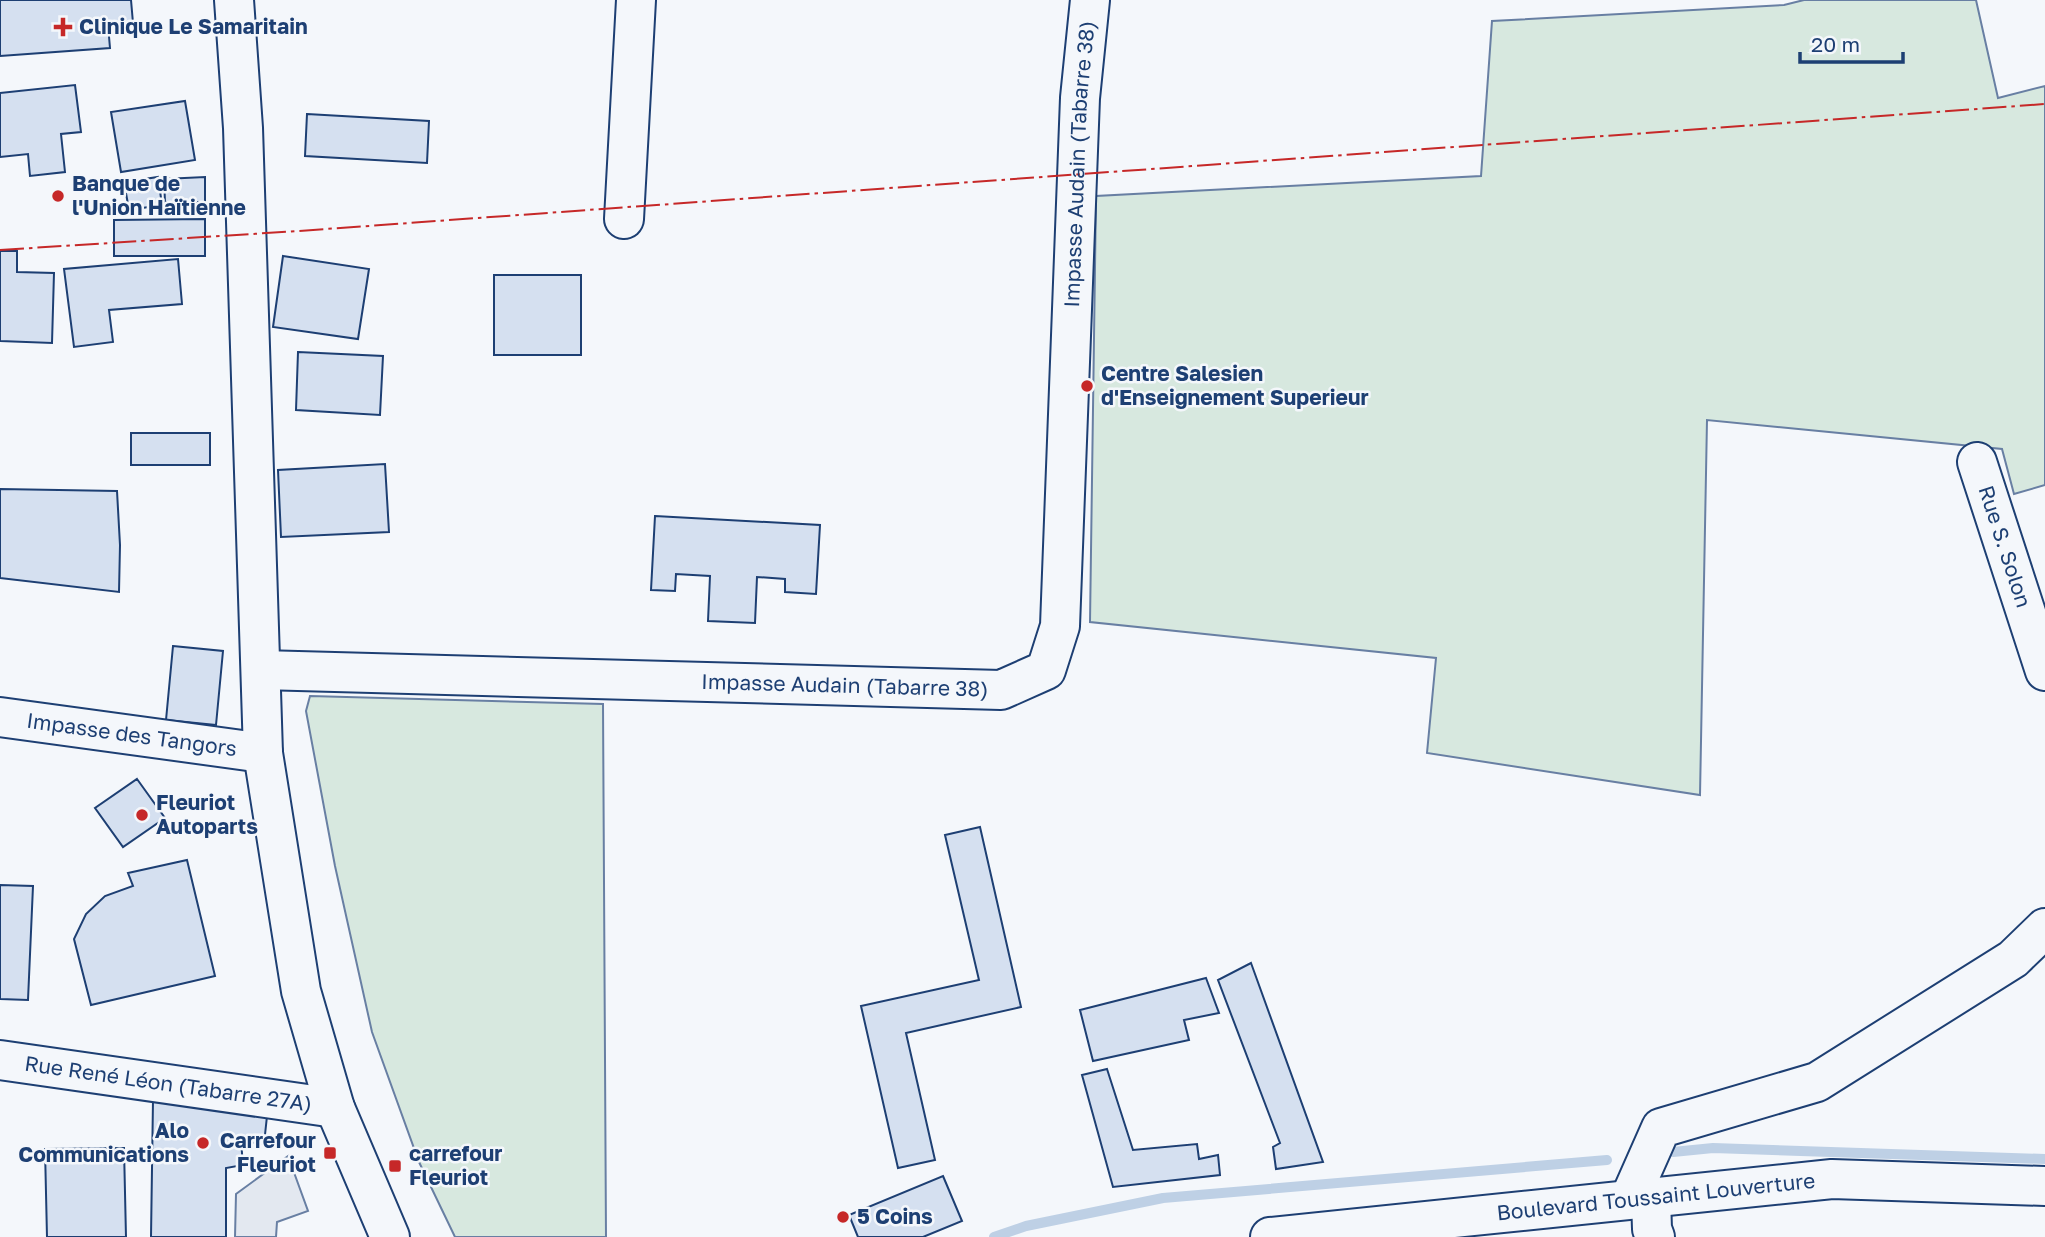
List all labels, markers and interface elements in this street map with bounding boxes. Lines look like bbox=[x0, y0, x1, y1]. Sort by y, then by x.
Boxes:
place label: Clinique Le Samaritain bbox=[79, 13, 308, 39]
marker: Clinique Le Samaritain bbox=[53, 17, 73, 37]
street label: Impasse Audain (Tabarre 38) bbox=[1058, 19, 1100, 308]
scale bar bbox=[1800, 21, 1903, 65]
text: 20 m bbox=[1811, 31, 1860, 57]
place label: Banque de l'Union Haïtienne bbox=[72, 170, 246, 220]
marker: Banque de l'Union Haïtienne bbox=[50, 188, 66, 204]
place label: Centre Salesien d'Enseignement Superieur bbox=[1101, 360, 1369, 410]
marker: Centre Salesien d'Enseignement Superieur bbox=[1079, 378, 1095, 394]
street label: Rue S. Solon bbox=[1973, 482, 2037, 611]
street label: Impasse Audain (Tabarre 38) bbox=[701, 668, 989, 702]
street label: Impasse des Tangors bbox=[25, 707, 239, 761]
place label: Fleuriot Autoparts bbox=[156, 789, 258, 839]
marker: Fleuriot Autoparts bbox=[134, 807, 150, 823]
street label: Rue René Léon (Tabarre 27A) bbox=[23, 1050, 314, 1117]
place label: Alo Communications bbox=[18, 1117, 189, 1167]
place label: Carrefour Fleuriot bbox=[220, 1127, 316, 1177]
marker: Alo Communications bbox=[195, 1135, 211, 1151]
place label: carrefour Fleuriot bbox=[409, 1140, 502, 1190]
marker: Carrefour Fleuriot bbox=[322, 1145, 338, 1161]
marker: carrefour Fleuriot bbox=[387, 1158, 403, 1174]
street label: Boulevard Toussaint Louverture bbox=[1495, 1167, 1816, 1226]
place label: 5 Coins bbox=[857, 1203, 933, 1229]
marker: 5 Coins bbox=[835, 1209, 851, 1225]

